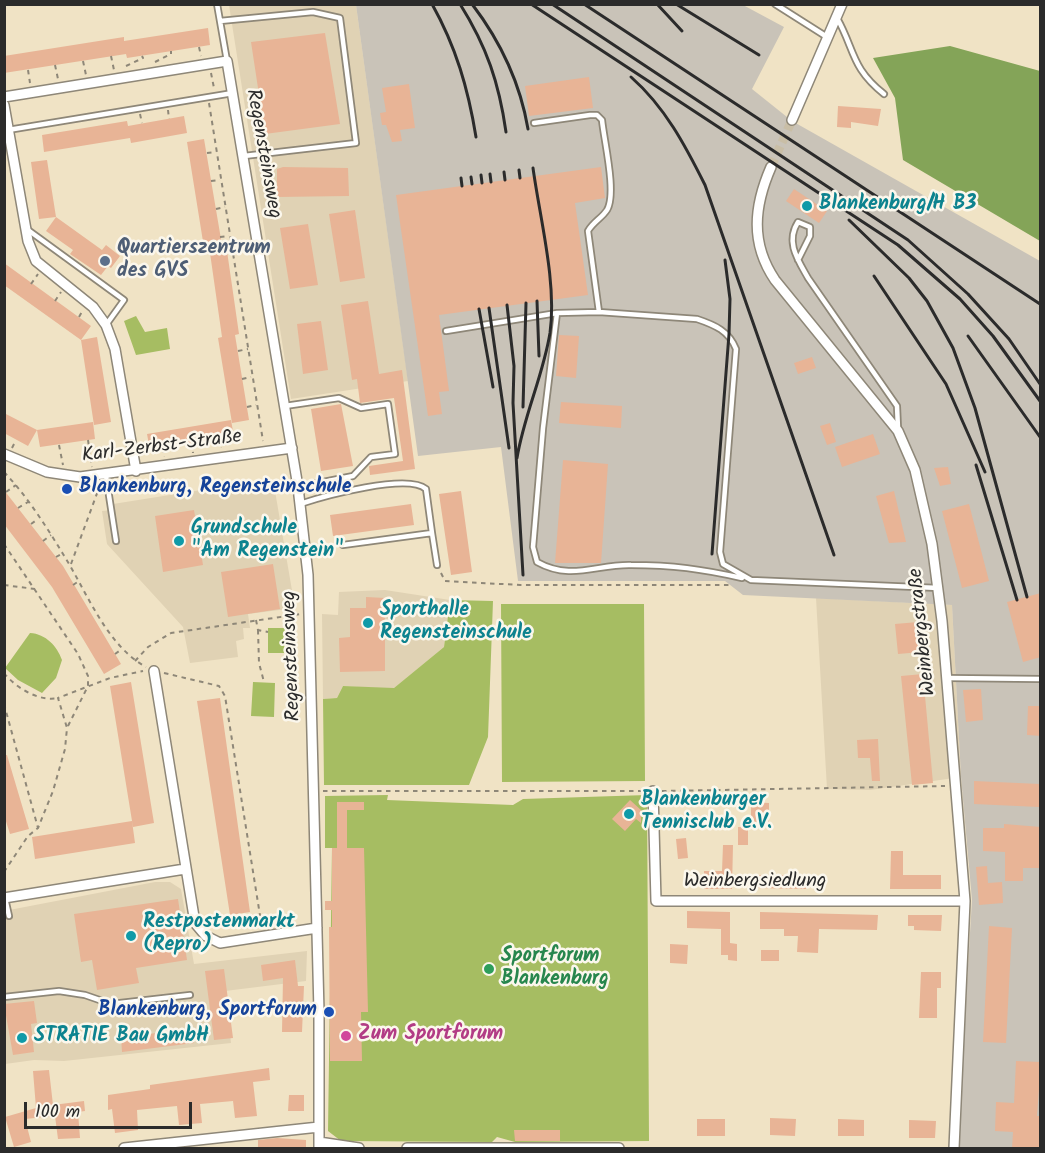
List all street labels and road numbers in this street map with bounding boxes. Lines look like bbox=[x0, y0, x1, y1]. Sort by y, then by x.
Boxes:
street label: Regensteinsweg bbox=[239, 87, 285, 221]
street label: Karl-Zerbst-Straße bbox=[81, 426, 243, 470]
street label: Weinbergstraße bbox=[905, 567, 943, 697]
street label: Regensteinsweg bbox=[279, 590, 307, 722]
street label: Weinbergsiedlung bbox=[684, 871, 826, 895]

